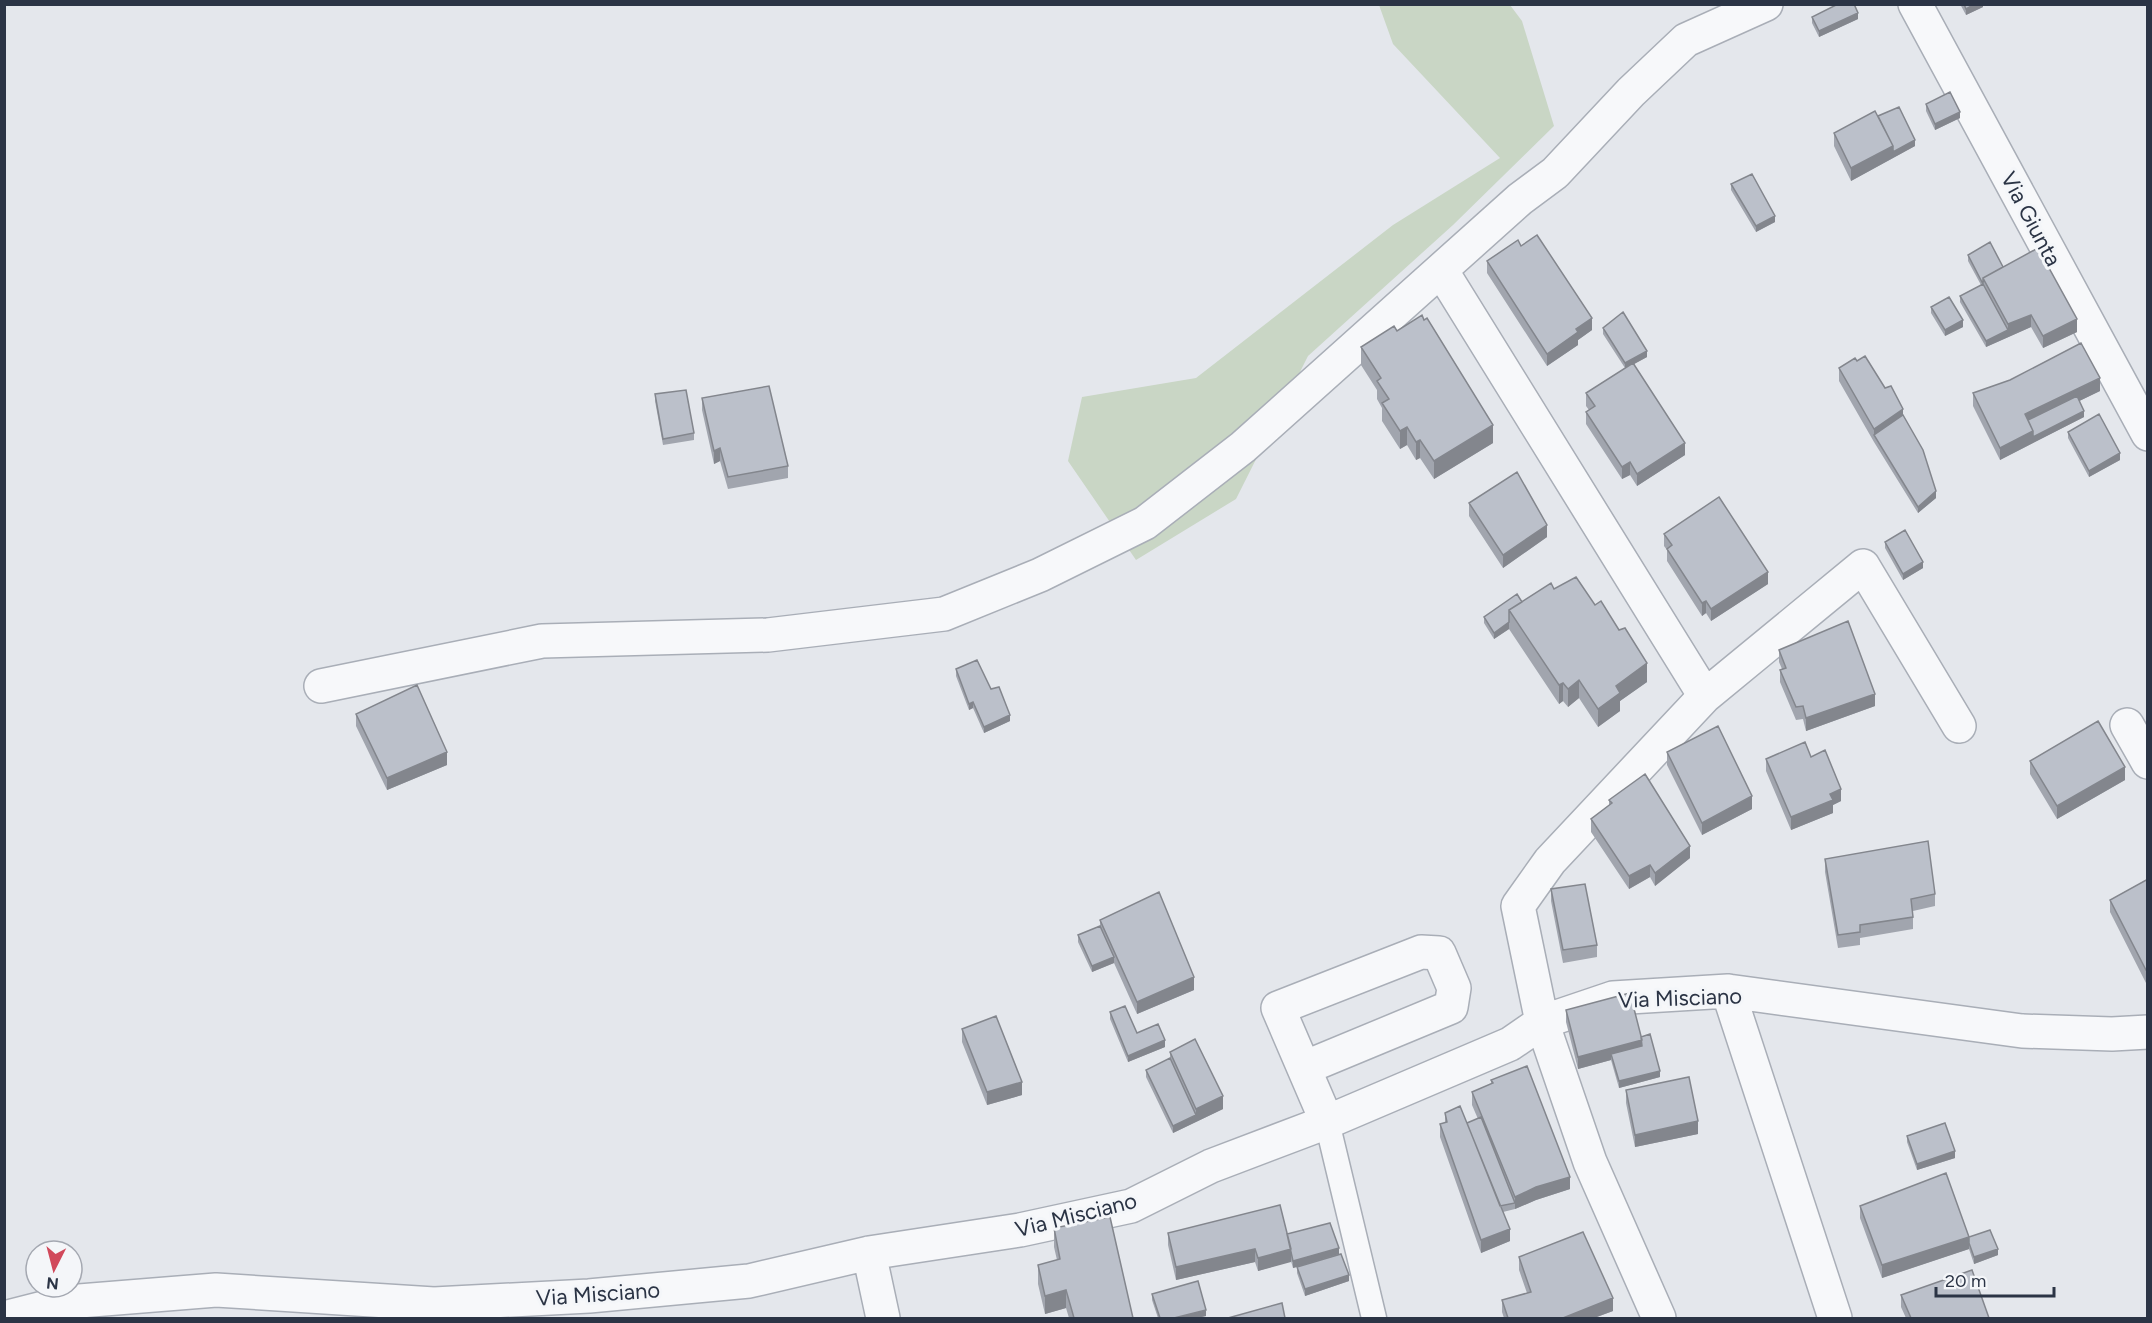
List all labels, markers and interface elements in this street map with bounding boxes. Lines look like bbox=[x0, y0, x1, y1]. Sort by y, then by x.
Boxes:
street label: Via Giunta bbox=[1995, 167, 2067, 271]
street label: Via Misciano bbox=[1617, 982, 1743, 1014]
street label: Via Misciano bbox=[1012, 1187, 1140, 1243]
north arrow bbox=[24, 1239, 84, 1299]
scale bar bbox=[1936, 1260, 2054, 1298]
text: 20 m bbox=[1945, 1270, 1986, 1292]
text: N bbox=[45, 1273, 60, 1294]
street label: Via Misciano bbox=[535, 1276, 661, 1312]

